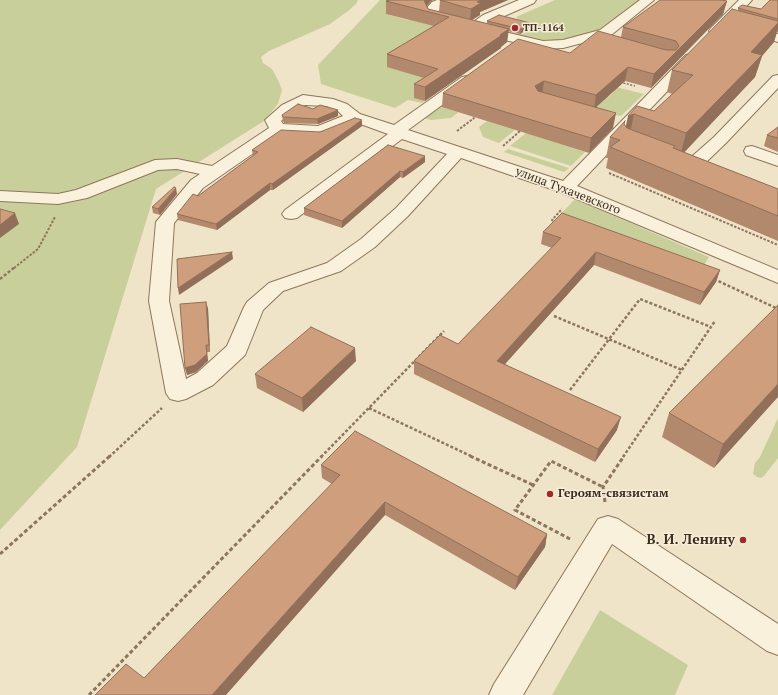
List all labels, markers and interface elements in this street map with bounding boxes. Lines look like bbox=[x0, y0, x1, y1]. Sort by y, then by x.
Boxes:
place label: ТП-1164 bbox=[523, 22, 564, 34]
marker: ТП-1164 bbox=[510, 23, 520, 33]
street label: улица Тухачевского bbox=[514, 164, 622, 218]
place label: Героям-связистам bbox=[558, 487, 669, 501]
marker: Героям-связистам bbox=[545, 489, 555, 499]
place label: В. И. Ленину bbox=[646, 532, 735, 548]
marker: В. И. Ленину bbox=[738, 535, 748, 545]

